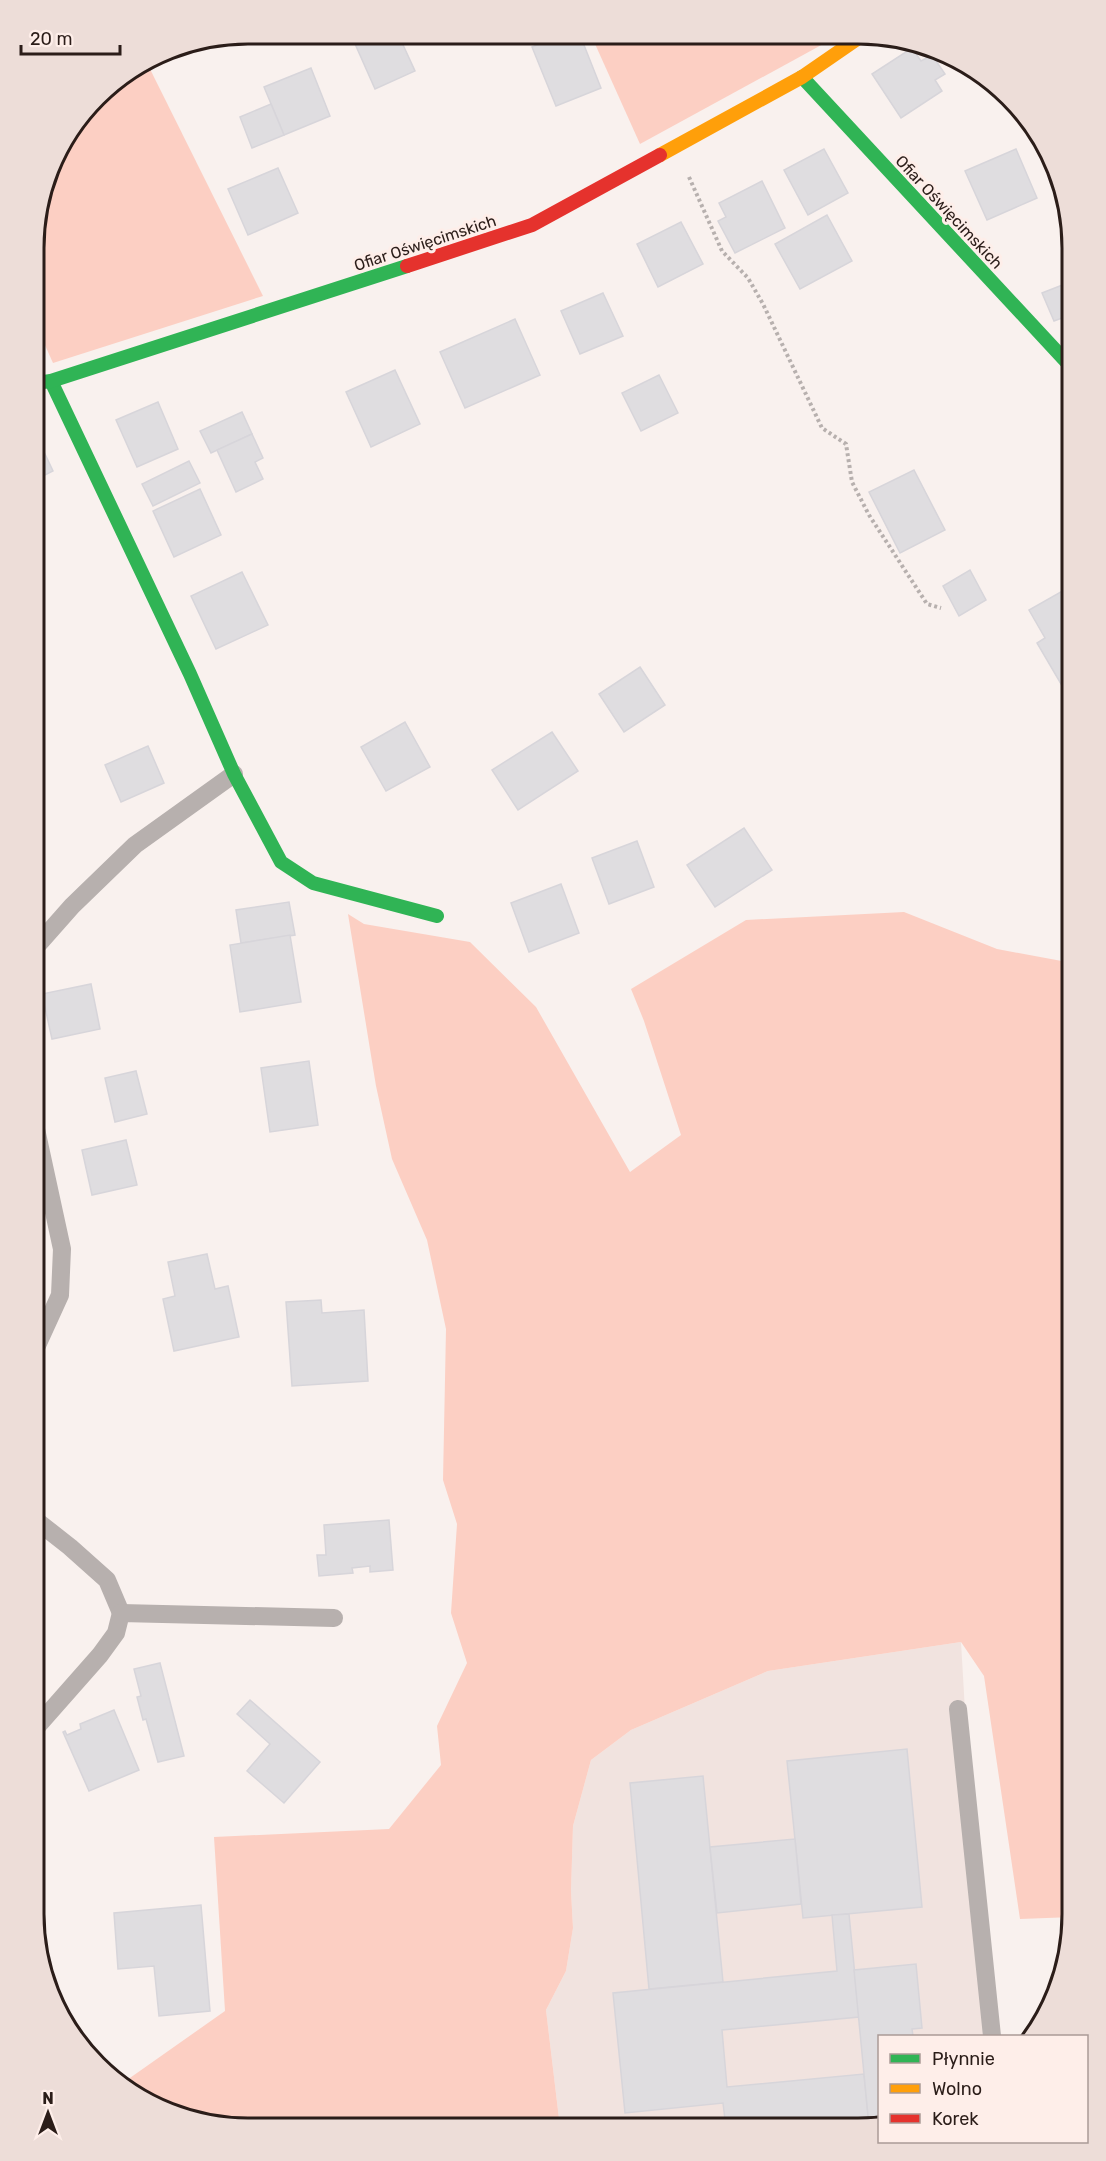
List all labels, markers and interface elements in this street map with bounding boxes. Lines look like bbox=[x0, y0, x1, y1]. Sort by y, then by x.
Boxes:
scale bar bbox=[21, 18, 120, 56]
text: 20 m bbox=[30, 28, 72, 50]
street label: Ofiar Oświęcimskich bbox=[891, 151, 1007, 273]
street label: Ofiar Oświęcimskich bbox=[352, 211, 499, 276]
legend bbox=[878, 2035, 1088, 2143]
text: Płynnie bbox=[932, 2048, 995, 2070]
text: Wolno bbox=[932, 2078, 982, 2100]
north arrow bbox=[18, 2083, 78, 2143]
text: N bbox=[42, 2089, 54, 2108]
text: Korek bbox=[932, 2108, 979, 2130]

